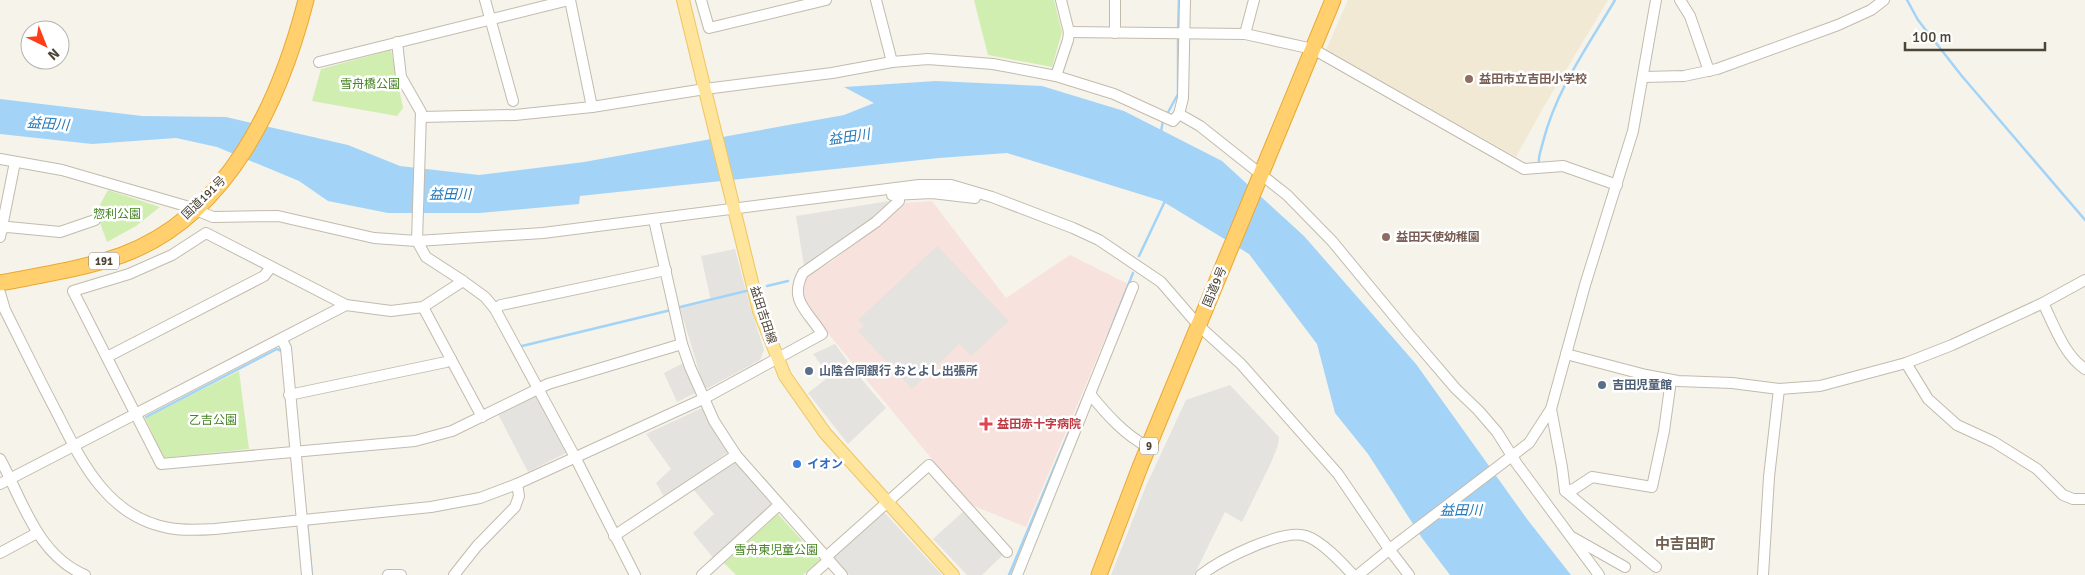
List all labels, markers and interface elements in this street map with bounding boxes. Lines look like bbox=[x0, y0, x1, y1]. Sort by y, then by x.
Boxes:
north arrow bbox=[20, 20, 70, 70]
scale bar bbox=[1905, 20, 2045, 52]
text: 100 m bbox=[1912, 28, 1952, 46]
text: N bbox=[44, 45, 63, 64]
place label: 益田市立吉田小学校 bbox=[1479, 72, 1587, 87]
marker: 益田市立吉田小学校 bbox=[1463, 73, 1475, 85]
park label: 雪舟橋公園 bbox=[340, 77, 400, 92]
water label: 益田川 bbox=[26, 114, 72, 134]
water label: 益田川 bbox=[827, 125, 873, 148]
street label: 国道191号 bbox=[179, 173, 229, 223]
water label: 益田川 bbox=[429, 186, 473, 203]
park label: 惣利公園 bbox=[93, 207, 141, 222]
place label: 益田天使幼稚園 bbox=[1396, 230, 1480, 245]
marker: 益田天使幼稚園 bbox=[1380, 231, 1392, 243]
road number: 191 bbox=[89, 252, 119, 270]
street label: 国道9号 bbox=[1200, 265, 1230, 309]
street label: 益田吉田線 bbox=[747, 284, 779, 346]
place label: 山陰合同銀行 おとよし出張所 bbox=[819, 364, 978, 379]
marker: 山陰合同銀行 おとよし出張所 bbox=[803, 365, 815, 377]
place label: 吉田児童館 bbox=[1612, 378, 1672, 393]
marker: 吉田児童館 bbox=[1596, 379, 1608, 391]
park label: 乙吉公園 bbox=[189, 413, 237, 428]
marker: 益田赤十字病院 bbox=[979, 417, 993, 431]
place label: 益田赤十字病院 bbox=[997, 417, 1081, 432]
road number: 9 bbox=[1140, 438, 1158, 454]
place label: イオン bbox=[807, 457, 843, 472]
marker: イオン bbox=[791, 458, 803, 470]
water label: 益田川 bbox=[1440, 502, 1484, 519]
district label: 中吉田町 bbox=[1655, 535, 1715, 553]
park label: 雪舟東児童公園 bbox=[734, 543, 818, 558]

